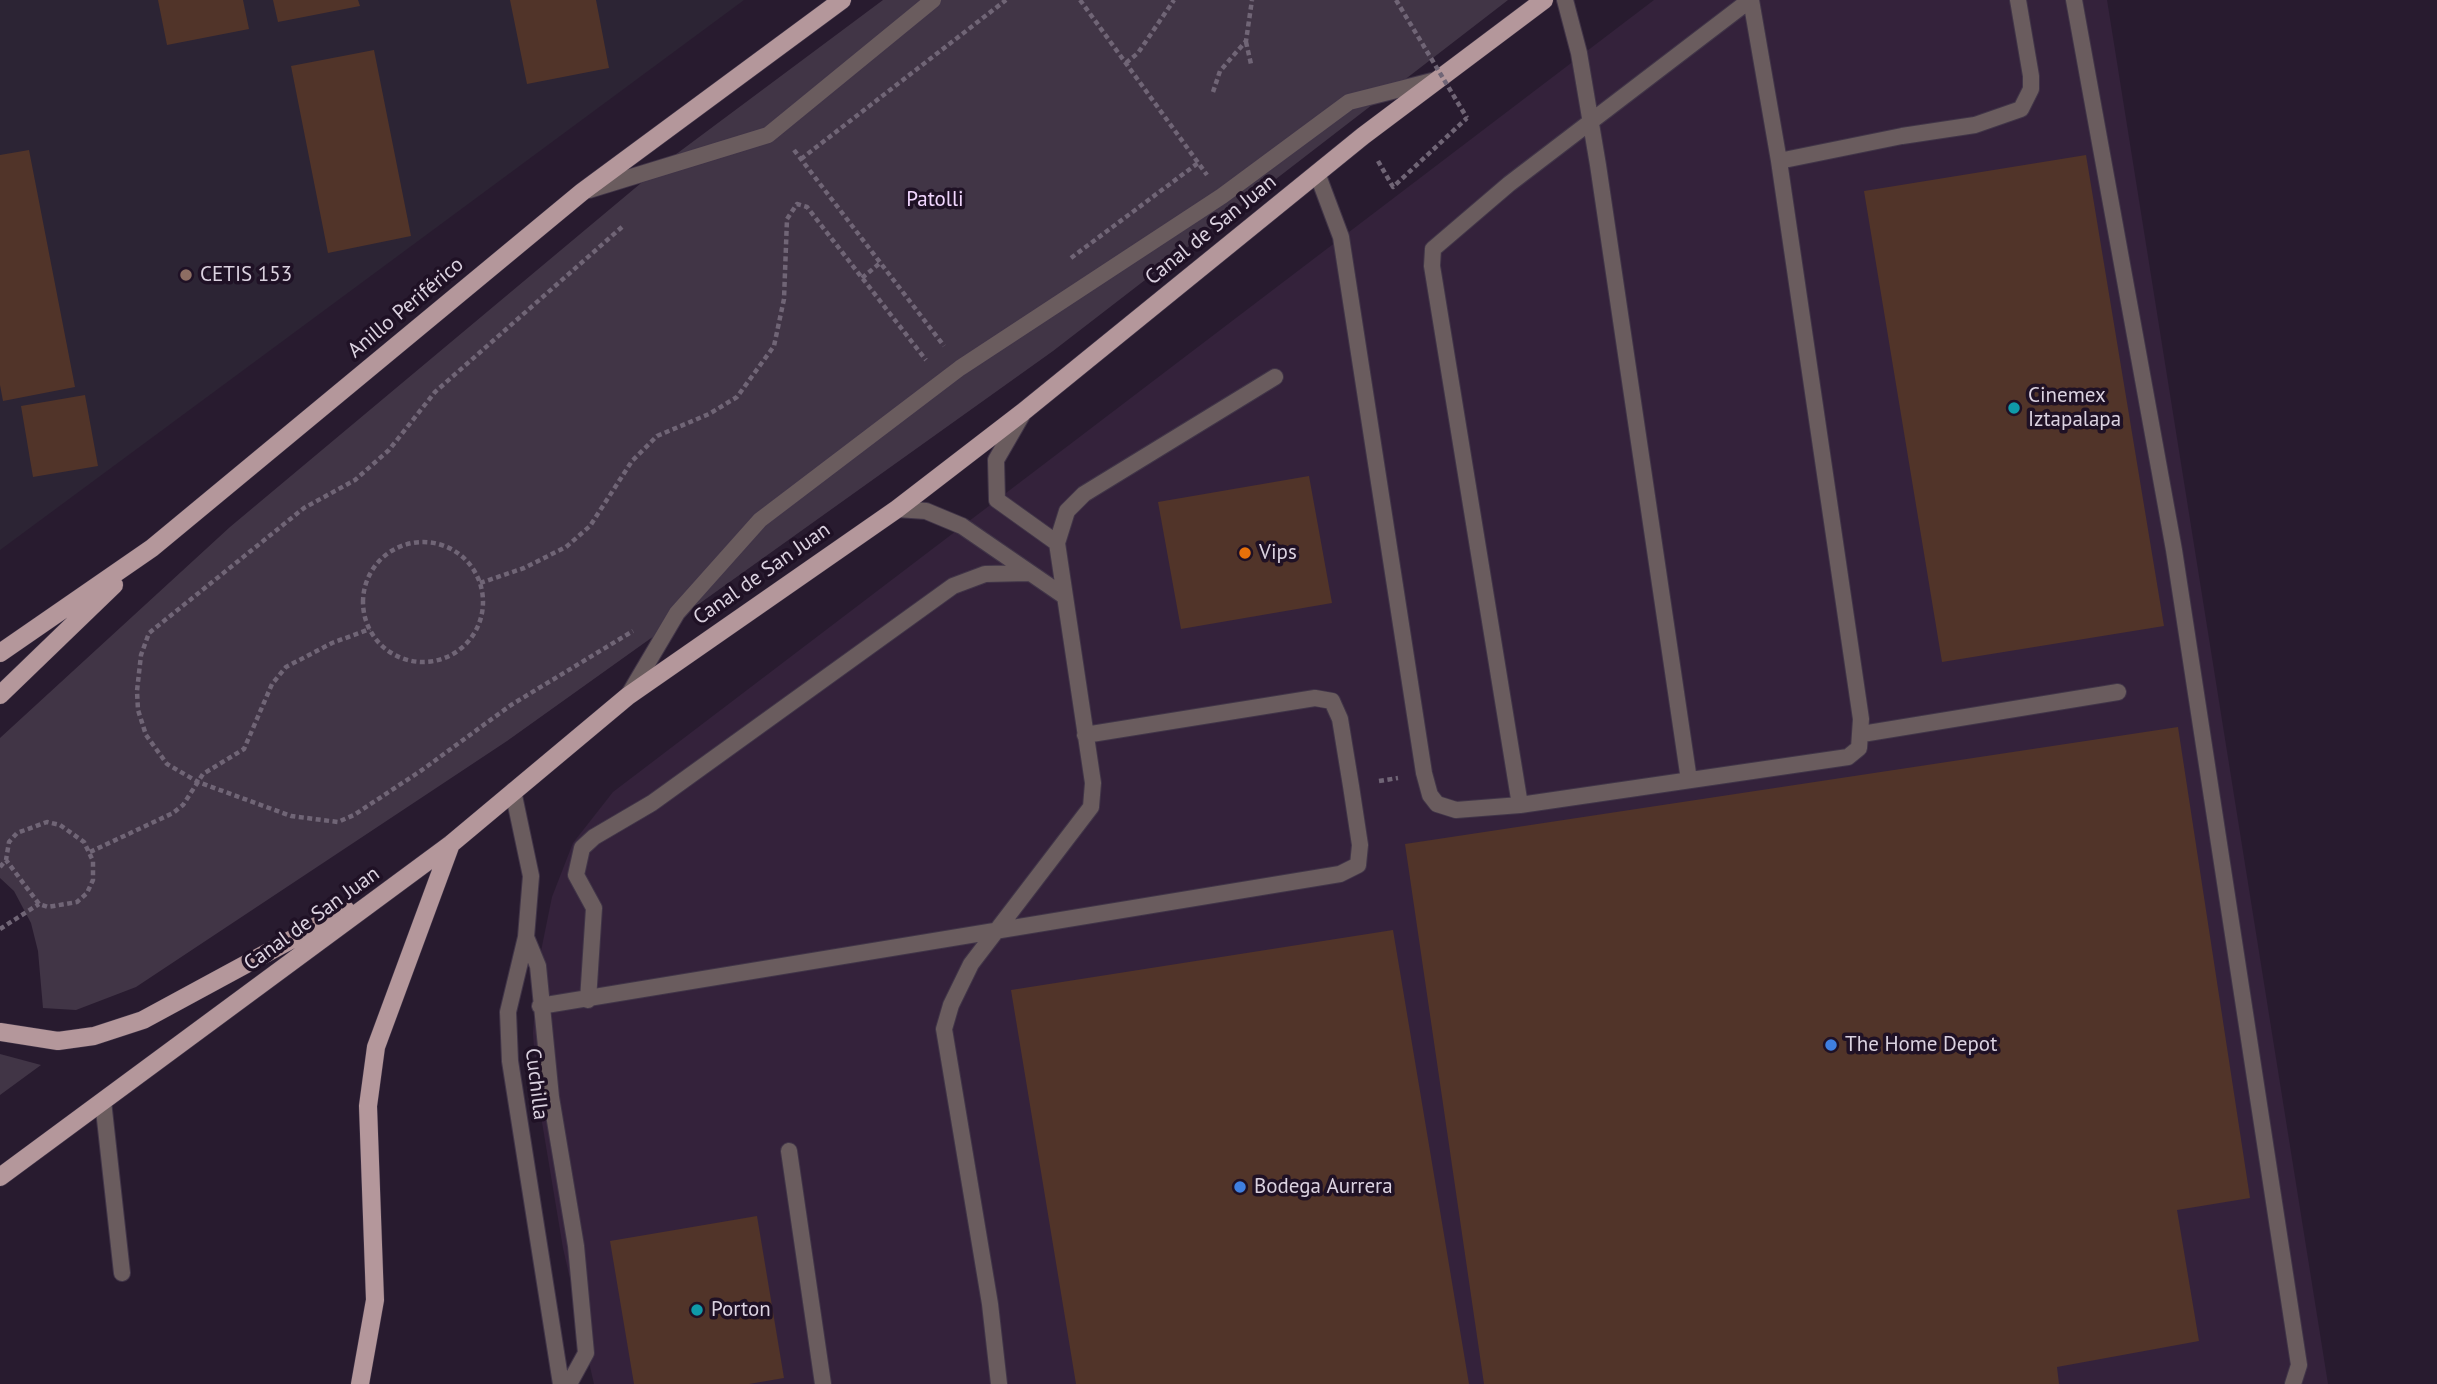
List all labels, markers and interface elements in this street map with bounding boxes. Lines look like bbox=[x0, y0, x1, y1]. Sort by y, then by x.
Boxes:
street label: Canal de San Juan bbox=[1140, 169, 1282, 291]
park label: Patolli bbox=[906, 187, 964, 213]
street label: Anillo Periférico bbox=[343, 252, 469, 364]
place label: CETIS 153 bbox=[200, 262, 292, 288]
marker: CETIS 153 bbox=[178, 267, 194, 283]
place label: Cinemex Iztapalapa bbox=[2028, 383, 2121, 433]
marker: Cinemex Iztapalapa bbox=[2006, 400, 2022, 416]
street label: Canal de San Juan bbox=[689, 517, 835, 631]
place label: Vips bbox=[1259, 540, 1297, 566]
marker: Vips bbox=[1237, 545, 1253, 561]
street label: Canal de San Juan bbox=[239, 861, 385, 977]
place label: The Home Depot bbox=[1845, 1032, 1997, 1058]
marker: The Home Depot bbox=[1823, 1037, 1839, 1053]
street label: Cuchilla bbox=[519, 1047, 553, 1121]
place label: Bodega Aurrera bbox=[1254, 1174, 1393, 1200]
marker: Bodega Aurrera bbox=[1232, 1179, 1248, 1195]
place label: Porton bbox=[711, 1297, 771, 1323]
marker: Porton bbox=[689, 1302, 705, 1318]

